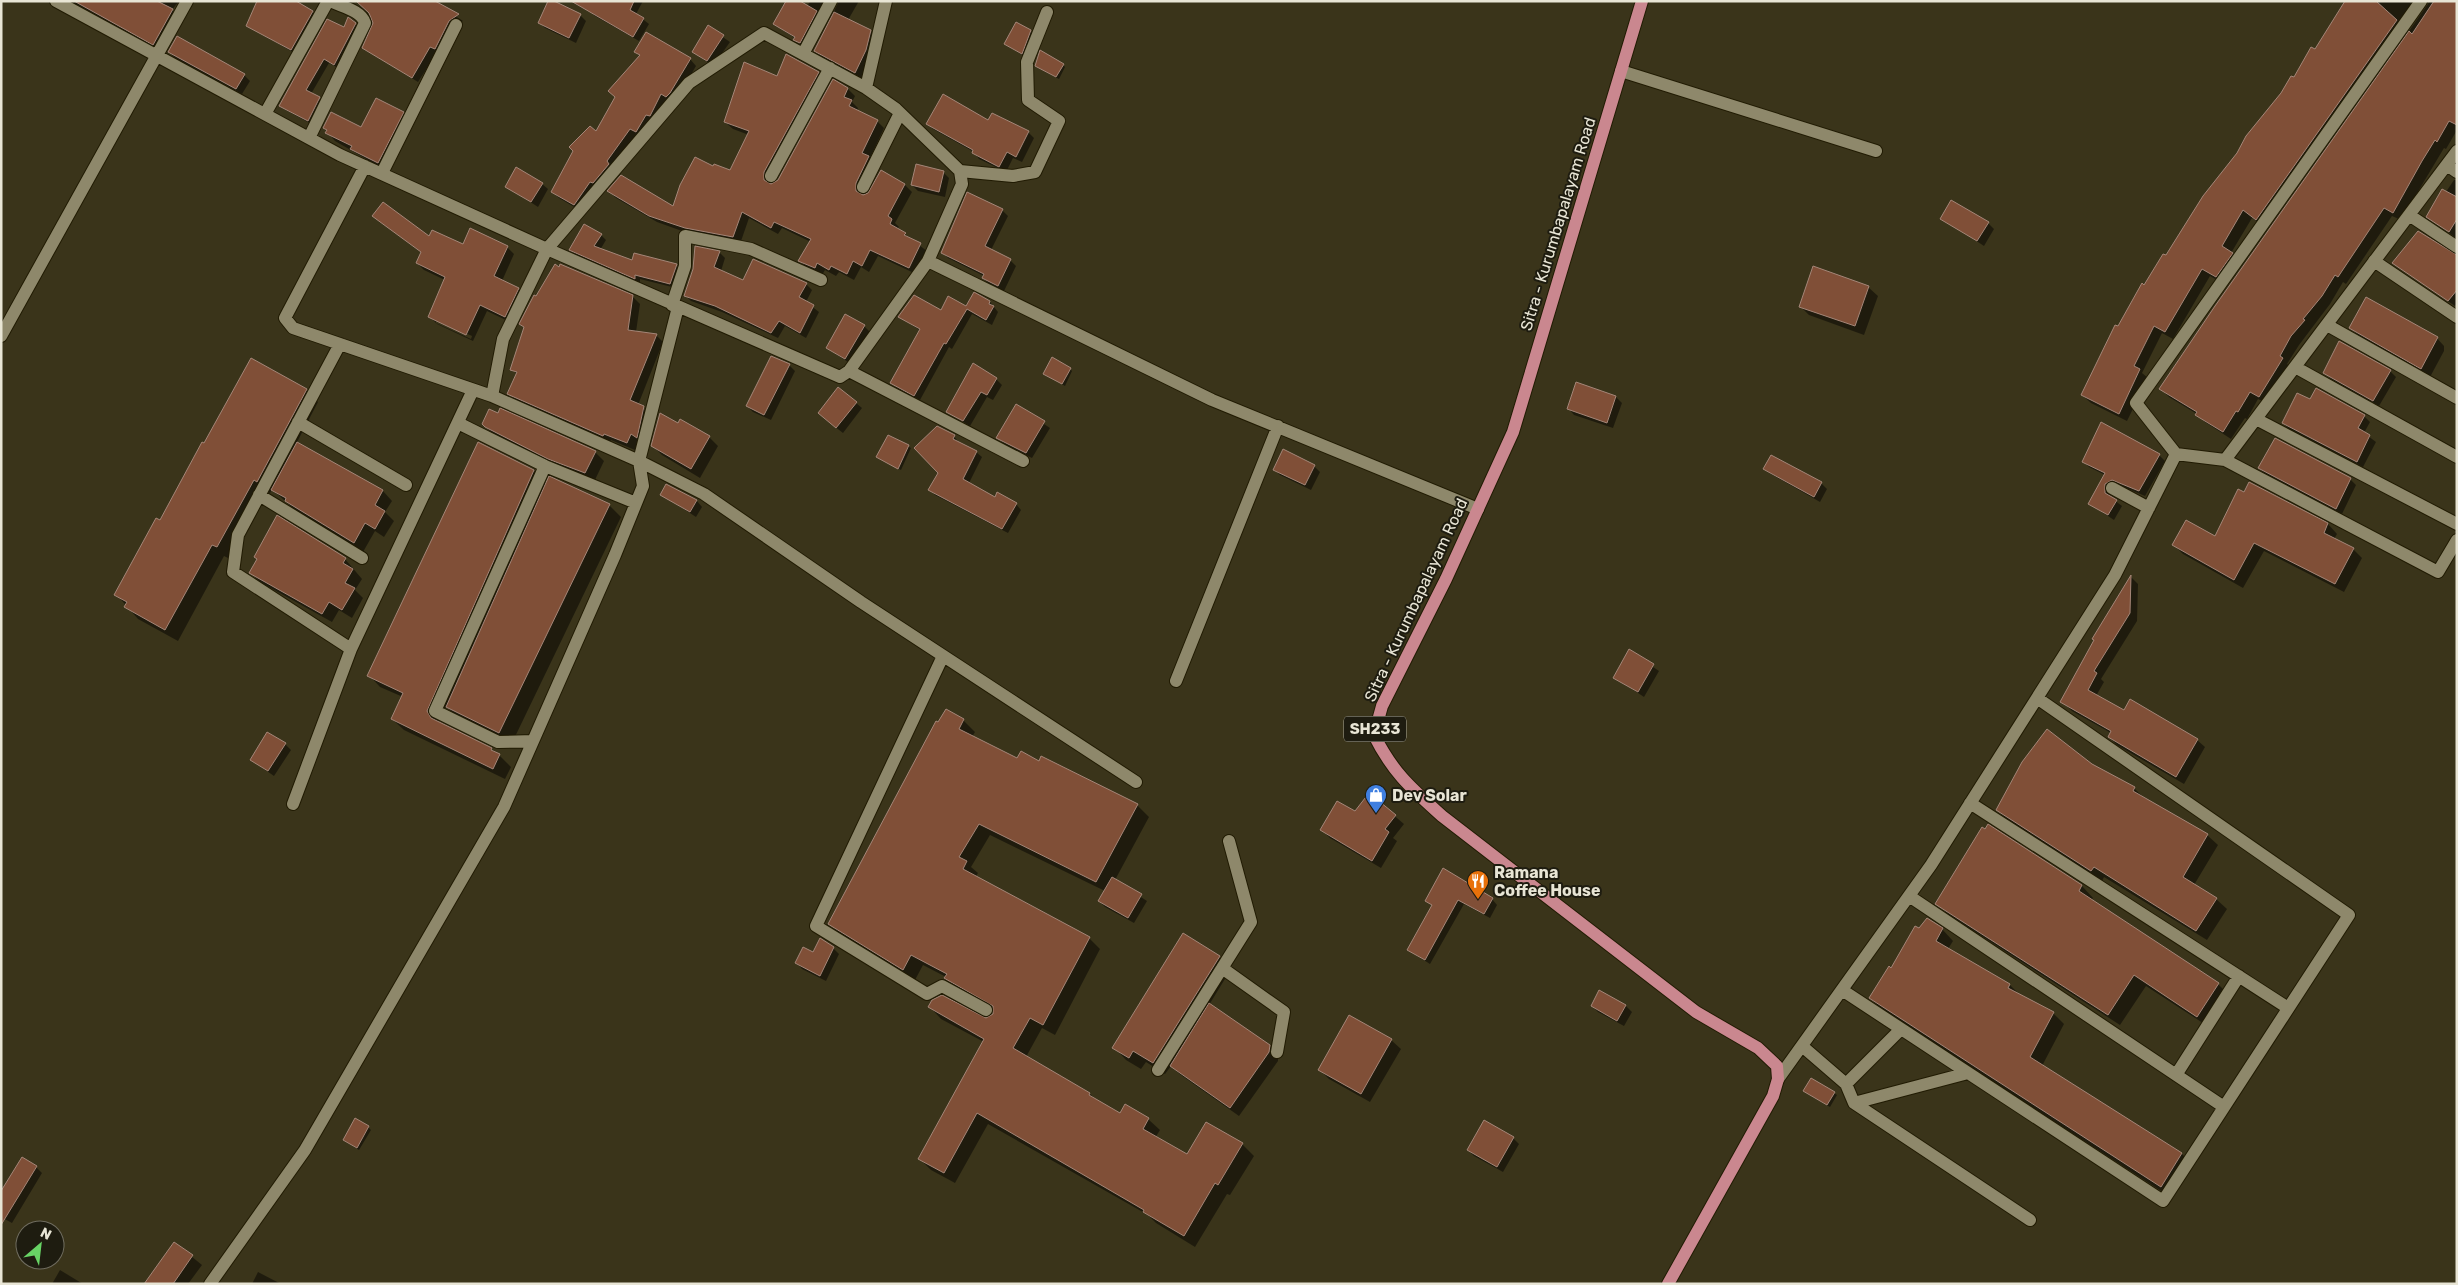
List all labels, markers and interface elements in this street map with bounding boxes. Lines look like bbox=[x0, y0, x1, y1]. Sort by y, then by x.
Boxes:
street label: Sitra - Kurumbapalayam Road bbox=[1516, 115, 1600, 333]
street label: Sitra - Kurumbapalayam Road bbox=[1360, 495, 1472, 705]
road number: SH233 bbox=[1344, 716, 1406, 742]
shop icon: Dev Solar bbox=[1364, 783, 1388, 814]
place label: Dev Solar bbox=[1392, 786, 1468, 805]
place label: Ramana Coffee House bbox=[1494, 863, 1600, 900]
restaurant icon: Ramana Coffee House bbox=[1466, 869, 1490, 900]
north arrow bbox=[15, 1220, 65, 1270]
text: N bbox=[37, 1224, 54, 1244]

